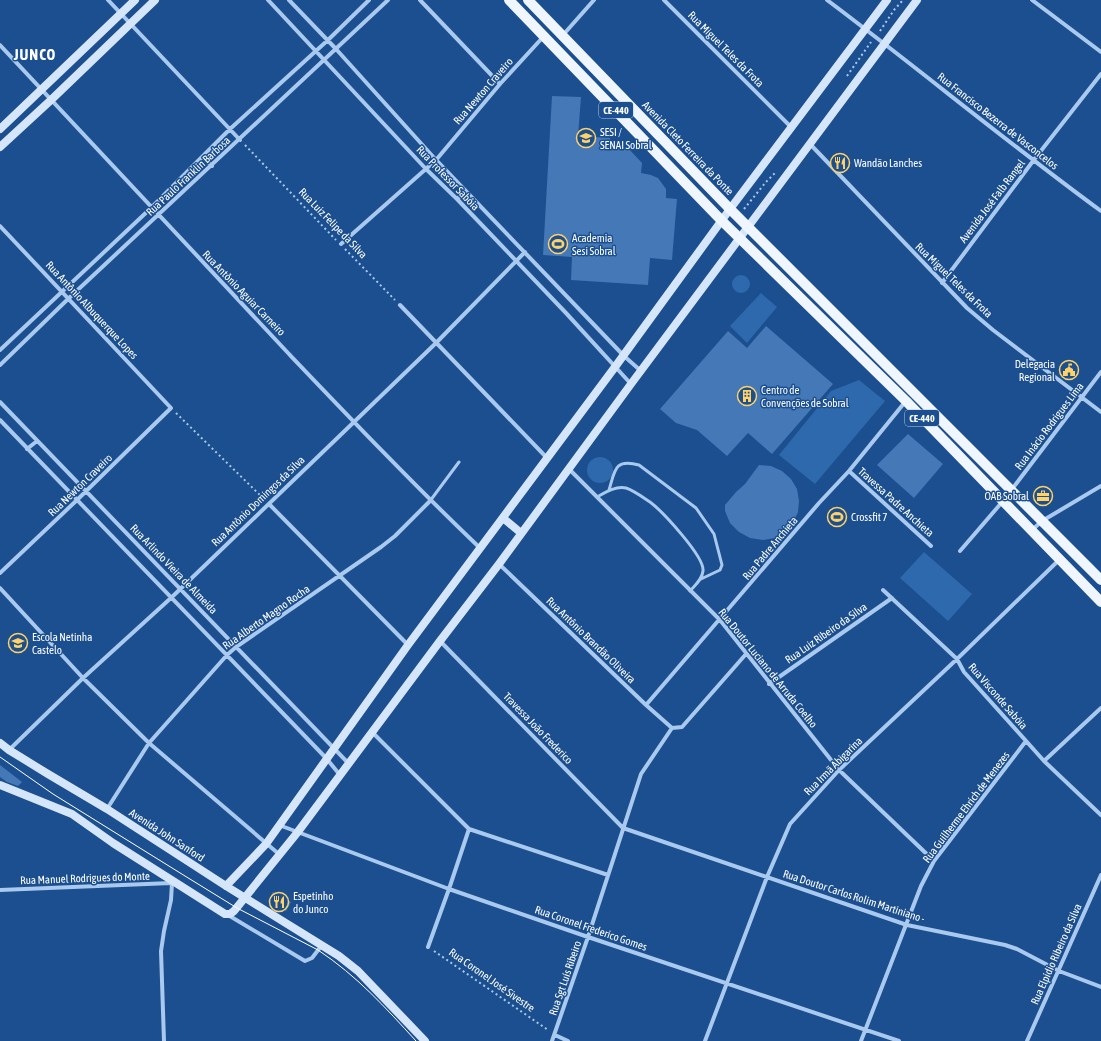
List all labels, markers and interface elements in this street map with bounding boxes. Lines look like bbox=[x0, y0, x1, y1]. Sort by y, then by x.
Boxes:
street label: Rua Miguel Teles da Frota bbox=[686, 9, 766, 89]
district label: JUNCO bbox=[13, 46, 56, 63]
street label: Rua Newton Craveiro bbox=[451, 55, 515, 127]
street label: Rua Francisco Bezerra de Vasconcelos bbox=[935, 70, 1061, 172]
street label: Avenida Cleto Ferreira da Ponte bbox=[640, 99, 736, 197]
road number: CE-440 bbox=[599, 102, 633, 118]
place label: SESI / SENAI Sobral bbox=[600, 126, 652, 151]
school or university icon: SESI / SENAI Sobral bbox=[575, 127, 597, 149]
street label: Rua Paulo Franklin Barbosa bbox=[144, 134, 232, 218]
street label: Rua Professor Sabóia bbox=[414, 143, 482, 213]
restaurant icon: Wandão Lanches bbox=[829, 152, 851, 174]
place label: Wandão Lanches bbox=[854, 157, 922, 169]
street label: Avenida José Falb Rangel bbox=[957, 157, 1027, 245]
street label: Rua Luiz Felipe da Silva bbox=[296, 185, 370, 261]
place label: Academia Sesi Sobral bbox=[572, 232, 616, 257]
sports icon: Academia Sesi Sobral bbox=[547, 233, 569, 255]
street label: Rua Miguel Teles da Frota bbox=[913, 240, 995, 320]
street label: Rua Antônio Aguiar Carneiro bbox=[200, 248, 288, 338]
street label: Rua Antônio Albuquerque Lopes bbox=[44, 259, 140, 361]
place label: Delegacia Regional bbox=[1015, 358, 1055, 383]
public building icon: Delegacia Regional bbox=[1058, 359, 1080, 381]
street label: Rua Inácio Rodrigues Lima bbox=[1012, 380, 1086, 472]
place label: Centro de Convenções de Sobral bbox=[761, 384, 849, 409]
building icon: Centro de Convenções de Sobral bbox=[736, 385, 758, 407]
road number: CE-440 bbox=[905, 410, 939, 426]
street label: Rua Newton Craveiro bbox=[46, 452, 114, 518]
street label: Rua Antônio Domingos da Silva bbox=[209, 453, 307, 549]
street label: Travessa Padre Anchieta bbox=[856, 465, 936, 539]
office icon: OAB Sobral bbox=[1032, 485, 1054, 507]
place label: OAB Sobral bbox=[984, 490, 1029, 502]
sports icon: Crossfit 7 bbox=[826, 506, 848, 528]
place label: Crossfit 7 bbox=[851, 511, 888, 523]
street label: Rua Padre Anchieta bbox=[740, 514, 800, 582]
street label: Rua Arlindo Vieira de Almeida bbox=[128, 522, 220, 616]
street label: Rua Alberto Magno Rocha bbox=[220, 582, 312, 652]
street label: Rua Antônio Brandão Oliveira bbox=[544, 594, 638, 686]
street label: Rua Luiz Ribeiro da Silva bbox=[783, 600, 869, 666]
street label: Rua Doutor Luciano de Arruda Coelho bbox=[716, 606, 820, 730]
place label: Escola Netinha Castelo bbox=[32, 631, 92, 656]
school or university icon: Escola Netinha Castelo bbox=[7, 632, 29, 654]
street label: Rua Visconde Sabóia bbox=[966, 661, 1030, 731]
street label: Travessa João Frederico bbox=[501, 690, 575, 766]
street label: Rua Irmã Abigarina bbox=[802, 735, 864, 797]
street label: Rua Guilherme Ehrich de Menezes bbox=[920, 749, 1012, 865]
street label: Avenida John Sanford bbox=[127, 806, 207, 864]
street label: Rua Doutor Carlos Rolim Martiniano - bbox=[782, 867, 927, 925]
street label: Rua Manuel Rodrigues do Monte bbox=[20, 870, 150, 886]
place label: Espetinho do Junco bbox=[293, 890, 333, 915]
restaurant icon: Espetinho do Junco bbox=[268, 891, 290, 913]
street label: Rua Elpídio Ribeiro da Silva bbox=[1028, 902, 1084, 1006]
street label: Rua Coronel Frederico Gomes bbox=[533, 903, 649, 953]
street label: Rua Sgt Luís Ribeiro bbox=[547, 939, 583, 1017]
street label: Rua Coronel José Sivestre bbox=[447, 946, 537, 1014]

